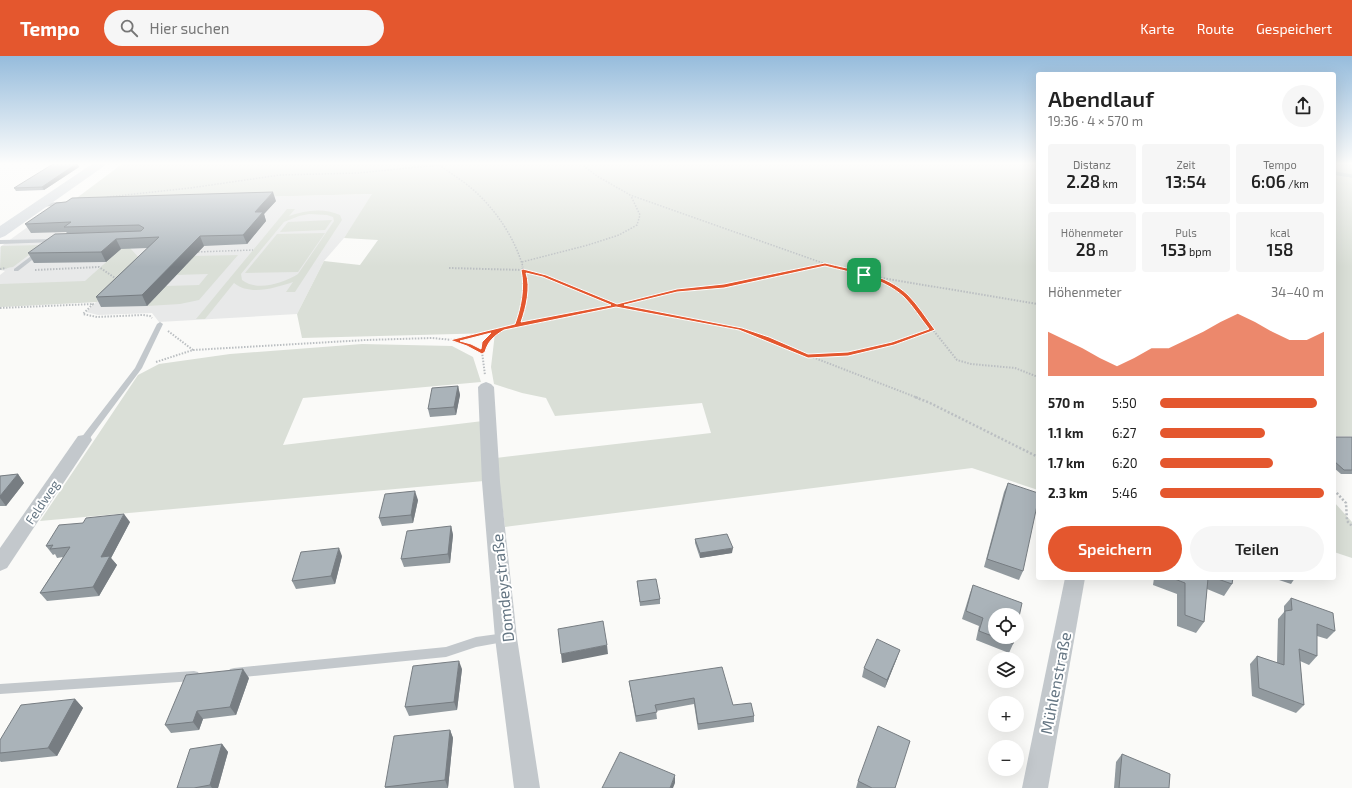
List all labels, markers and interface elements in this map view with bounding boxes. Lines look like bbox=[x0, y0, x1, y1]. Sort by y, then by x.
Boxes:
search box bbox=[104, 10, 384, 46]
text: Tempo bbox=[20, 17, 80, 40]
icon: search bbox=[118, 17, 140, 39]
text: Hier suchen bbox=[150, 19, 229, 37]
text: Karte bbox=[1140, 20, 1175, 37]
text: Route bbox=[1197, 20, 1234, 37]
text: Gespeichert bbox=[1256, 20, 1332, 37]
text: Abendlauf bbox=[1048, 85, 1154, 111]
button: share bbox=[1282, 85, 1324, 127]
text: 19:36 · 4 × 570 m bbox=[1048, 113, 1143, 129]
text: Distanz bbox=[1073, 158, 1111, 171]
text: Zeit bbox=[1176, 158, 1196, 171]
text: Tempo bbox=[1263, 158, 1297, 171]
text: 2.28 bbox=[1066, 171, 1100, 191]
text: 13:54 bbox=[1166, 171, 1206, 191]
text: 6:06 bbox=[1251, 171, 1286, 191]
text: km bbox=[1100, 177, 1118, 190]
text: /km bbox=[1286, 177, 1309, 190]
text: Höhenmeter bbox=[1061, 226, 1123, 239]
text: Puls bbox=[1175, 226, 1197, 239]
text: kcal bbox=[1270, 226, 1290, 239]
text: 28 bbox=[1076, 239, 1096, 259]
text: 153 bbox=[1161, 239, 1187, 259]
text: 158 bbox=[1267, 239, 1293, 259]
text: m bbox=[1096, 245, 1108, 258]
text: bpm bbox=[1187, 245, 1211, 258]
pin bbox=[847, 258, 881, 292]
icon: arrive bbox=[853, 264, 875, 286]
text: Höhenmeter bbox=[1048, 284, 1122, 300]
text: 34–40 m bbox=[1271, 284, 1324, 300]
text: 570 m bbox=[1048, 395, 1085, 411]
text: 5:50 bbox=[1112, 395, 1137, 411]
text: 1.1 km bbox=[1048, 425, 1083, 441]
text: 6:27 bbox=[1112, 425, 1136, 441]
text: 1.7 km bbox=[1048, 455, 1085, 471]
text: 6:20 bbox=[1112, 455, 1138, 471]
street label: Feldweg bbox=[21, 477, 63, 527]
text: 2.3 km bbox=[1048, 485, 1088, 501]
text: 5:46 bbox=[1112, 485, 1137, 501]
button: Speichern bbox=[1048, 526, 1182, 572]
button: Teilen bbox=[1190, 526, 1324, 572]
street label: Domdeystraße bbox=[487, 533, 517, 643]
map controls bbox=[988, 608, 1024, 776]
button: locate bbox=[988, 608, 1024, 644]
street label: Mühlenstraße bbox=[1036, 630, 1074, 736]
button: layers bbox=[988, 652, 1024, 688]
button: + bbox=[988, 696, 1024, 732]
button: − bbox=[988, 740, 1024, 776]

